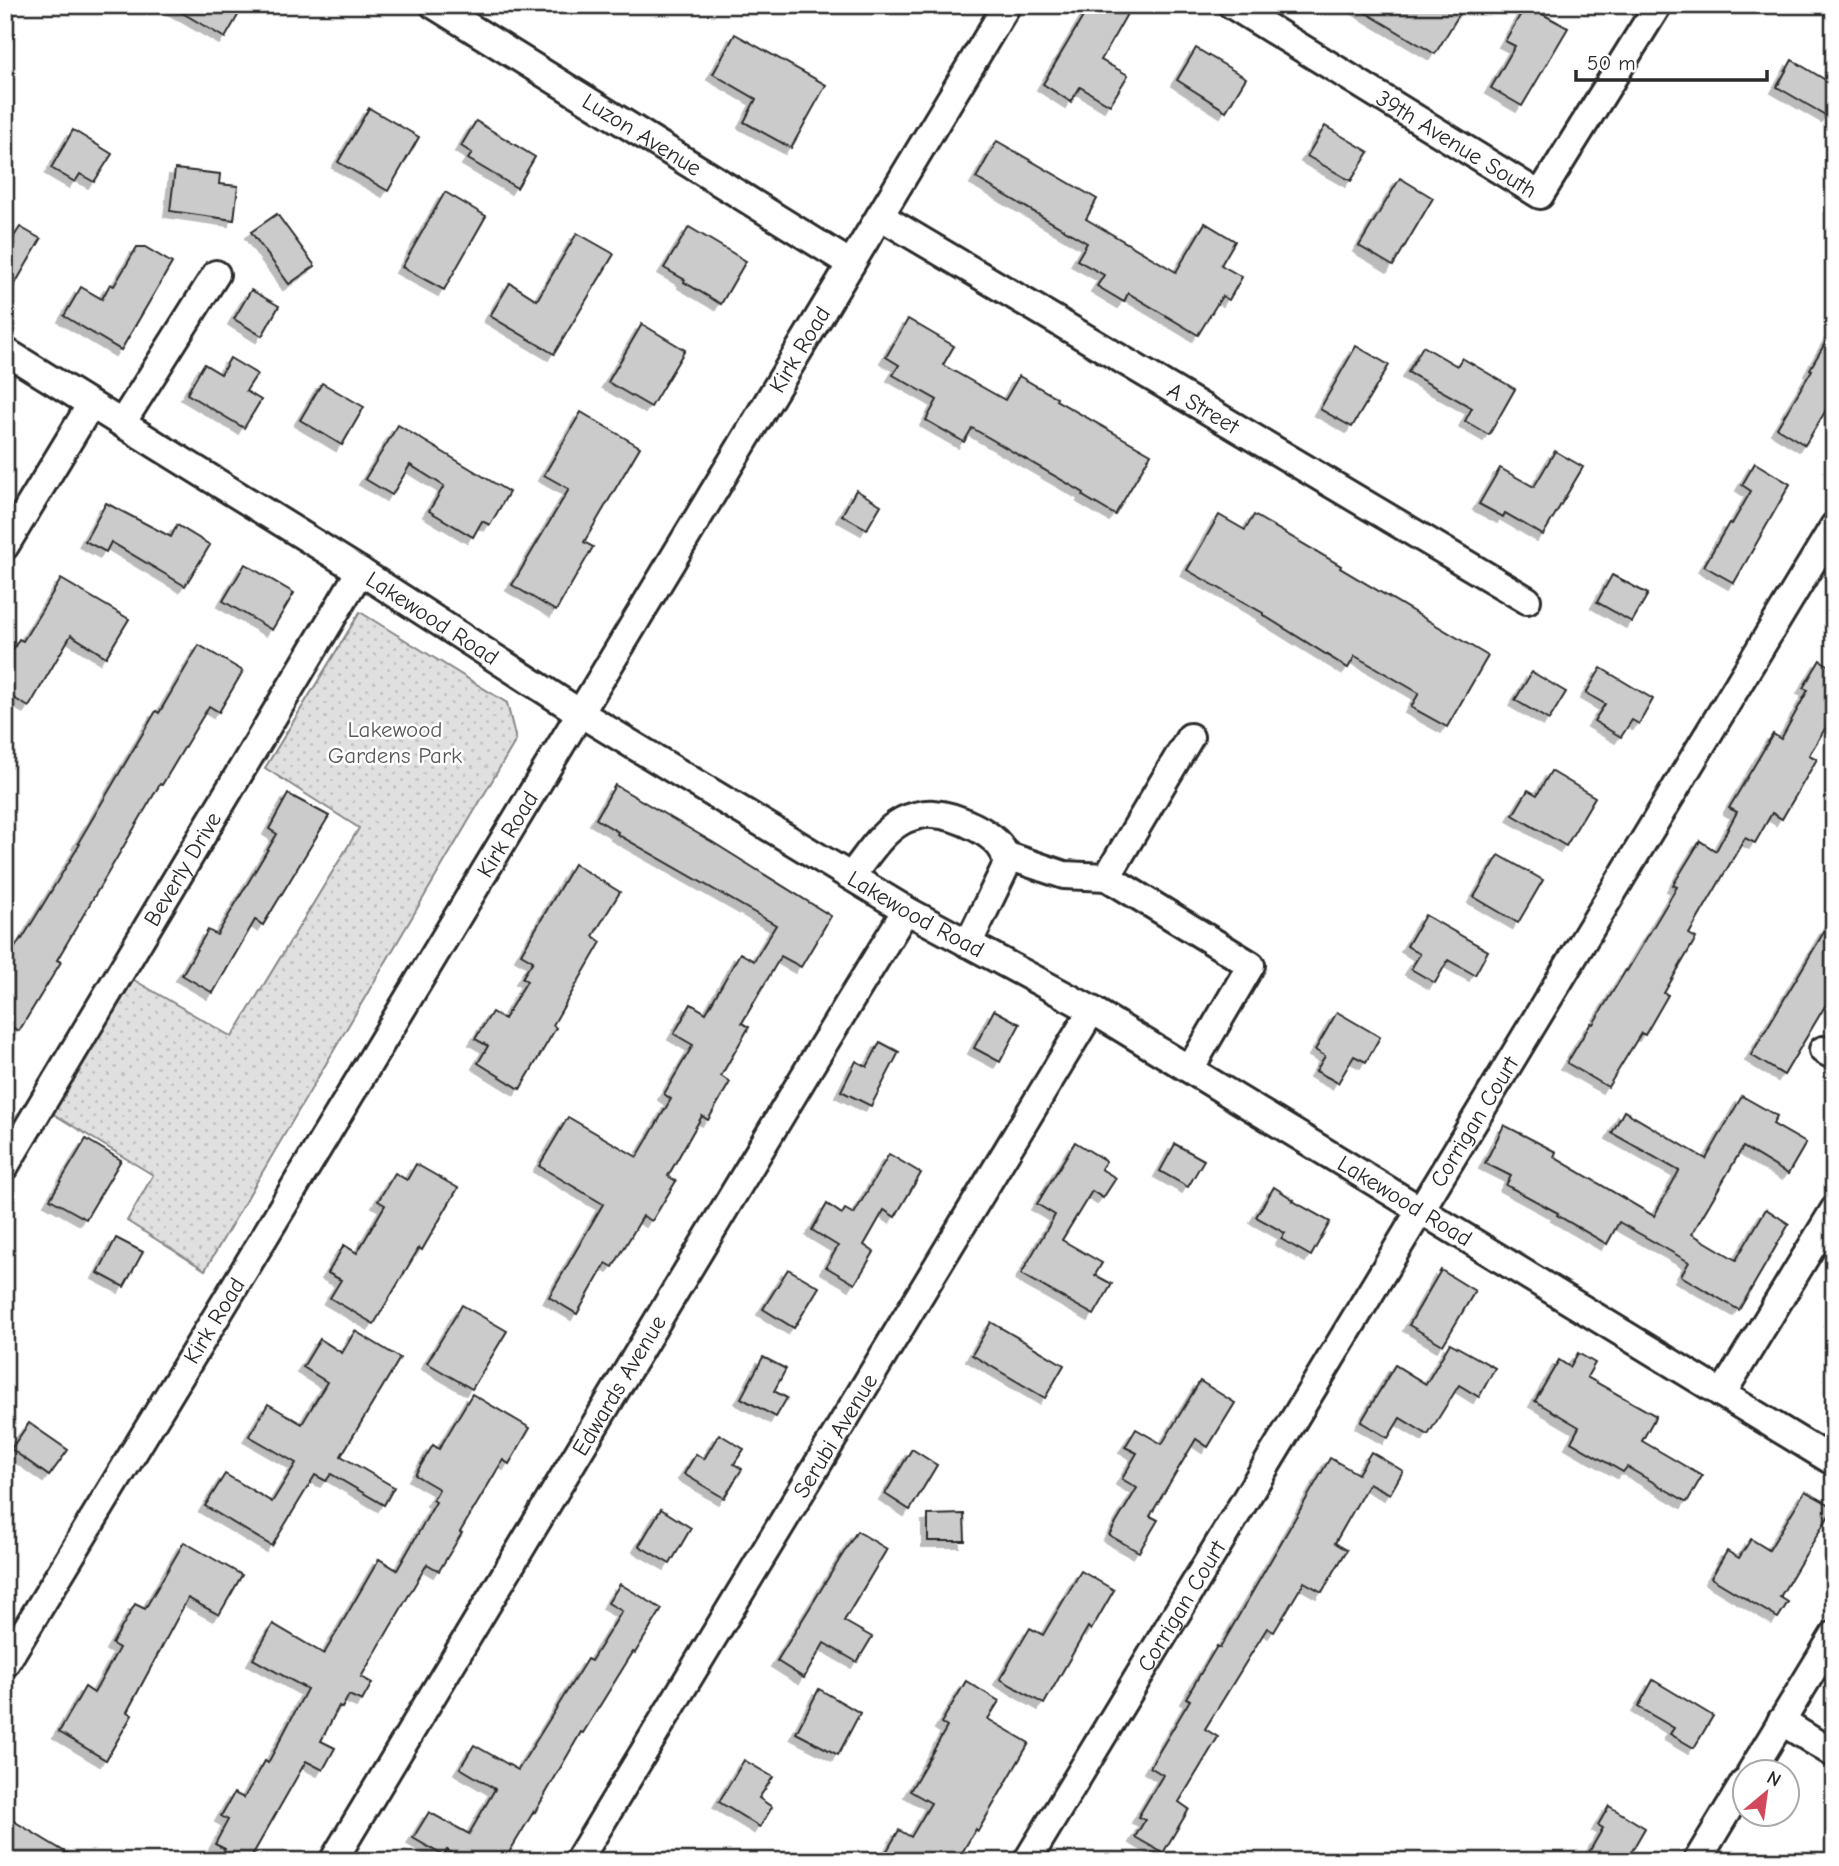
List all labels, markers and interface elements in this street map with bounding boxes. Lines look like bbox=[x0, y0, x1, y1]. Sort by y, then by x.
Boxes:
scale bar bbox=[1576, 38, 1767, 82]
text: 50 m bbox=[1587, 51, 1636, 75]
street label: 39th Avenue South bbox=[1371, 84, 1542, 204]
street label: Luzon Avenue bbox=[577, 88, 706, 182]
street label: Kirk Road bbox=[764, 302, 836, 398]
street label: A Street bbox=[1162, 377, 1245, 441]
street label: Lakewood Road bbox=[361, 566, 504, 671]
park label: Lakewood Gardens Park bbox=[328, 716, 462, 769]
street label: Kirk Road bbox=[471, 786, 544, 882]
street label: Beverly Drive bbox=[138, 807, 227, 931]
street label: Lakewood Road bbox=[843, 865, 989, 963]
street label: Corrigan Court bbox=[1425, 1050, 1525, 1192]
street label: Lakewood Road bbox=[1333, 1150, 1477, 1252]
street label: Kirk Road bbox=[178, 1273, 251, 1369]
street label: Edwards Avenue bbox=[567, 1310, 672, 1461]
street label: Serubi Avenue bbox=[788, 1369, 883, 1503]
street label: Corrigan Court bbox=[1132, 1535, 1232, 1677]
north arrow bbox=[1730, 1758, 1800, 1828]
text: N bbox=[1763, 1766, 1785, 1792]

